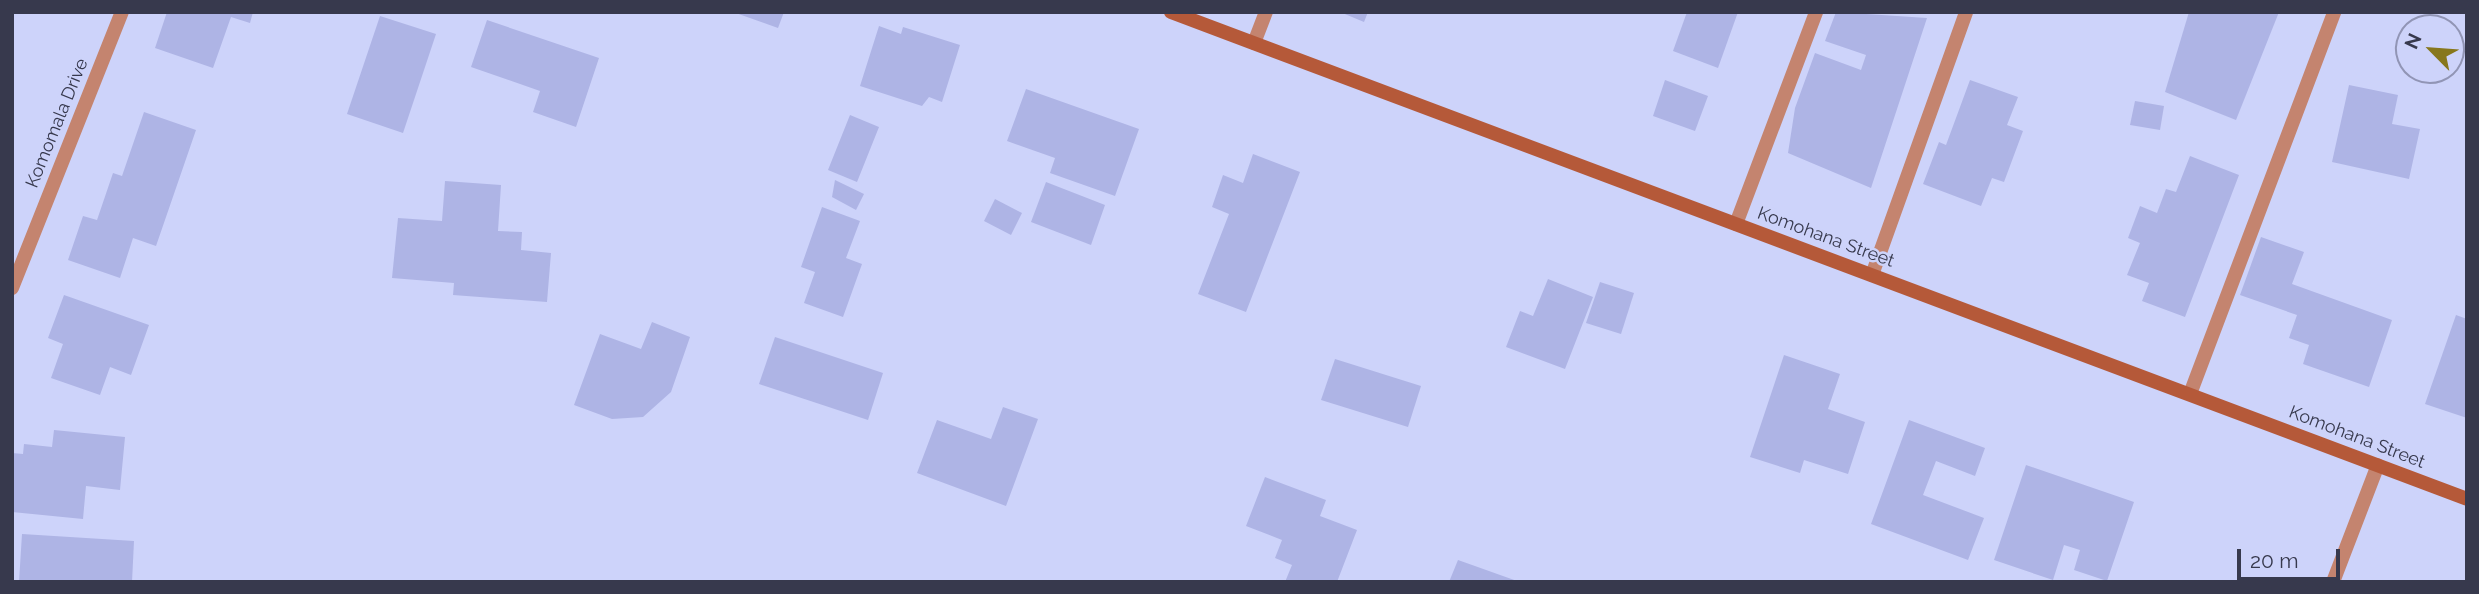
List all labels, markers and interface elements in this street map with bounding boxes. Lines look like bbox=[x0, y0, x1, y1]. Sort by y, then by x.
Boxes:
north arrow bbox=[2395, 14, 2465, 84]
text: N bbox=[2400, 30, 2426, 52]
street label: Komomala Drive bbox=[21, 55, 93, 191]
street label: Komohana Street bbox=[1755, 202, 1897, 272]
street label: Komohana Street bbox=[2286, 401, 2428, 473]
scale bar bbox=[2241, 534, 2344, 578]
text: 20 m bbox=[2250, 548, 2298, 573]

